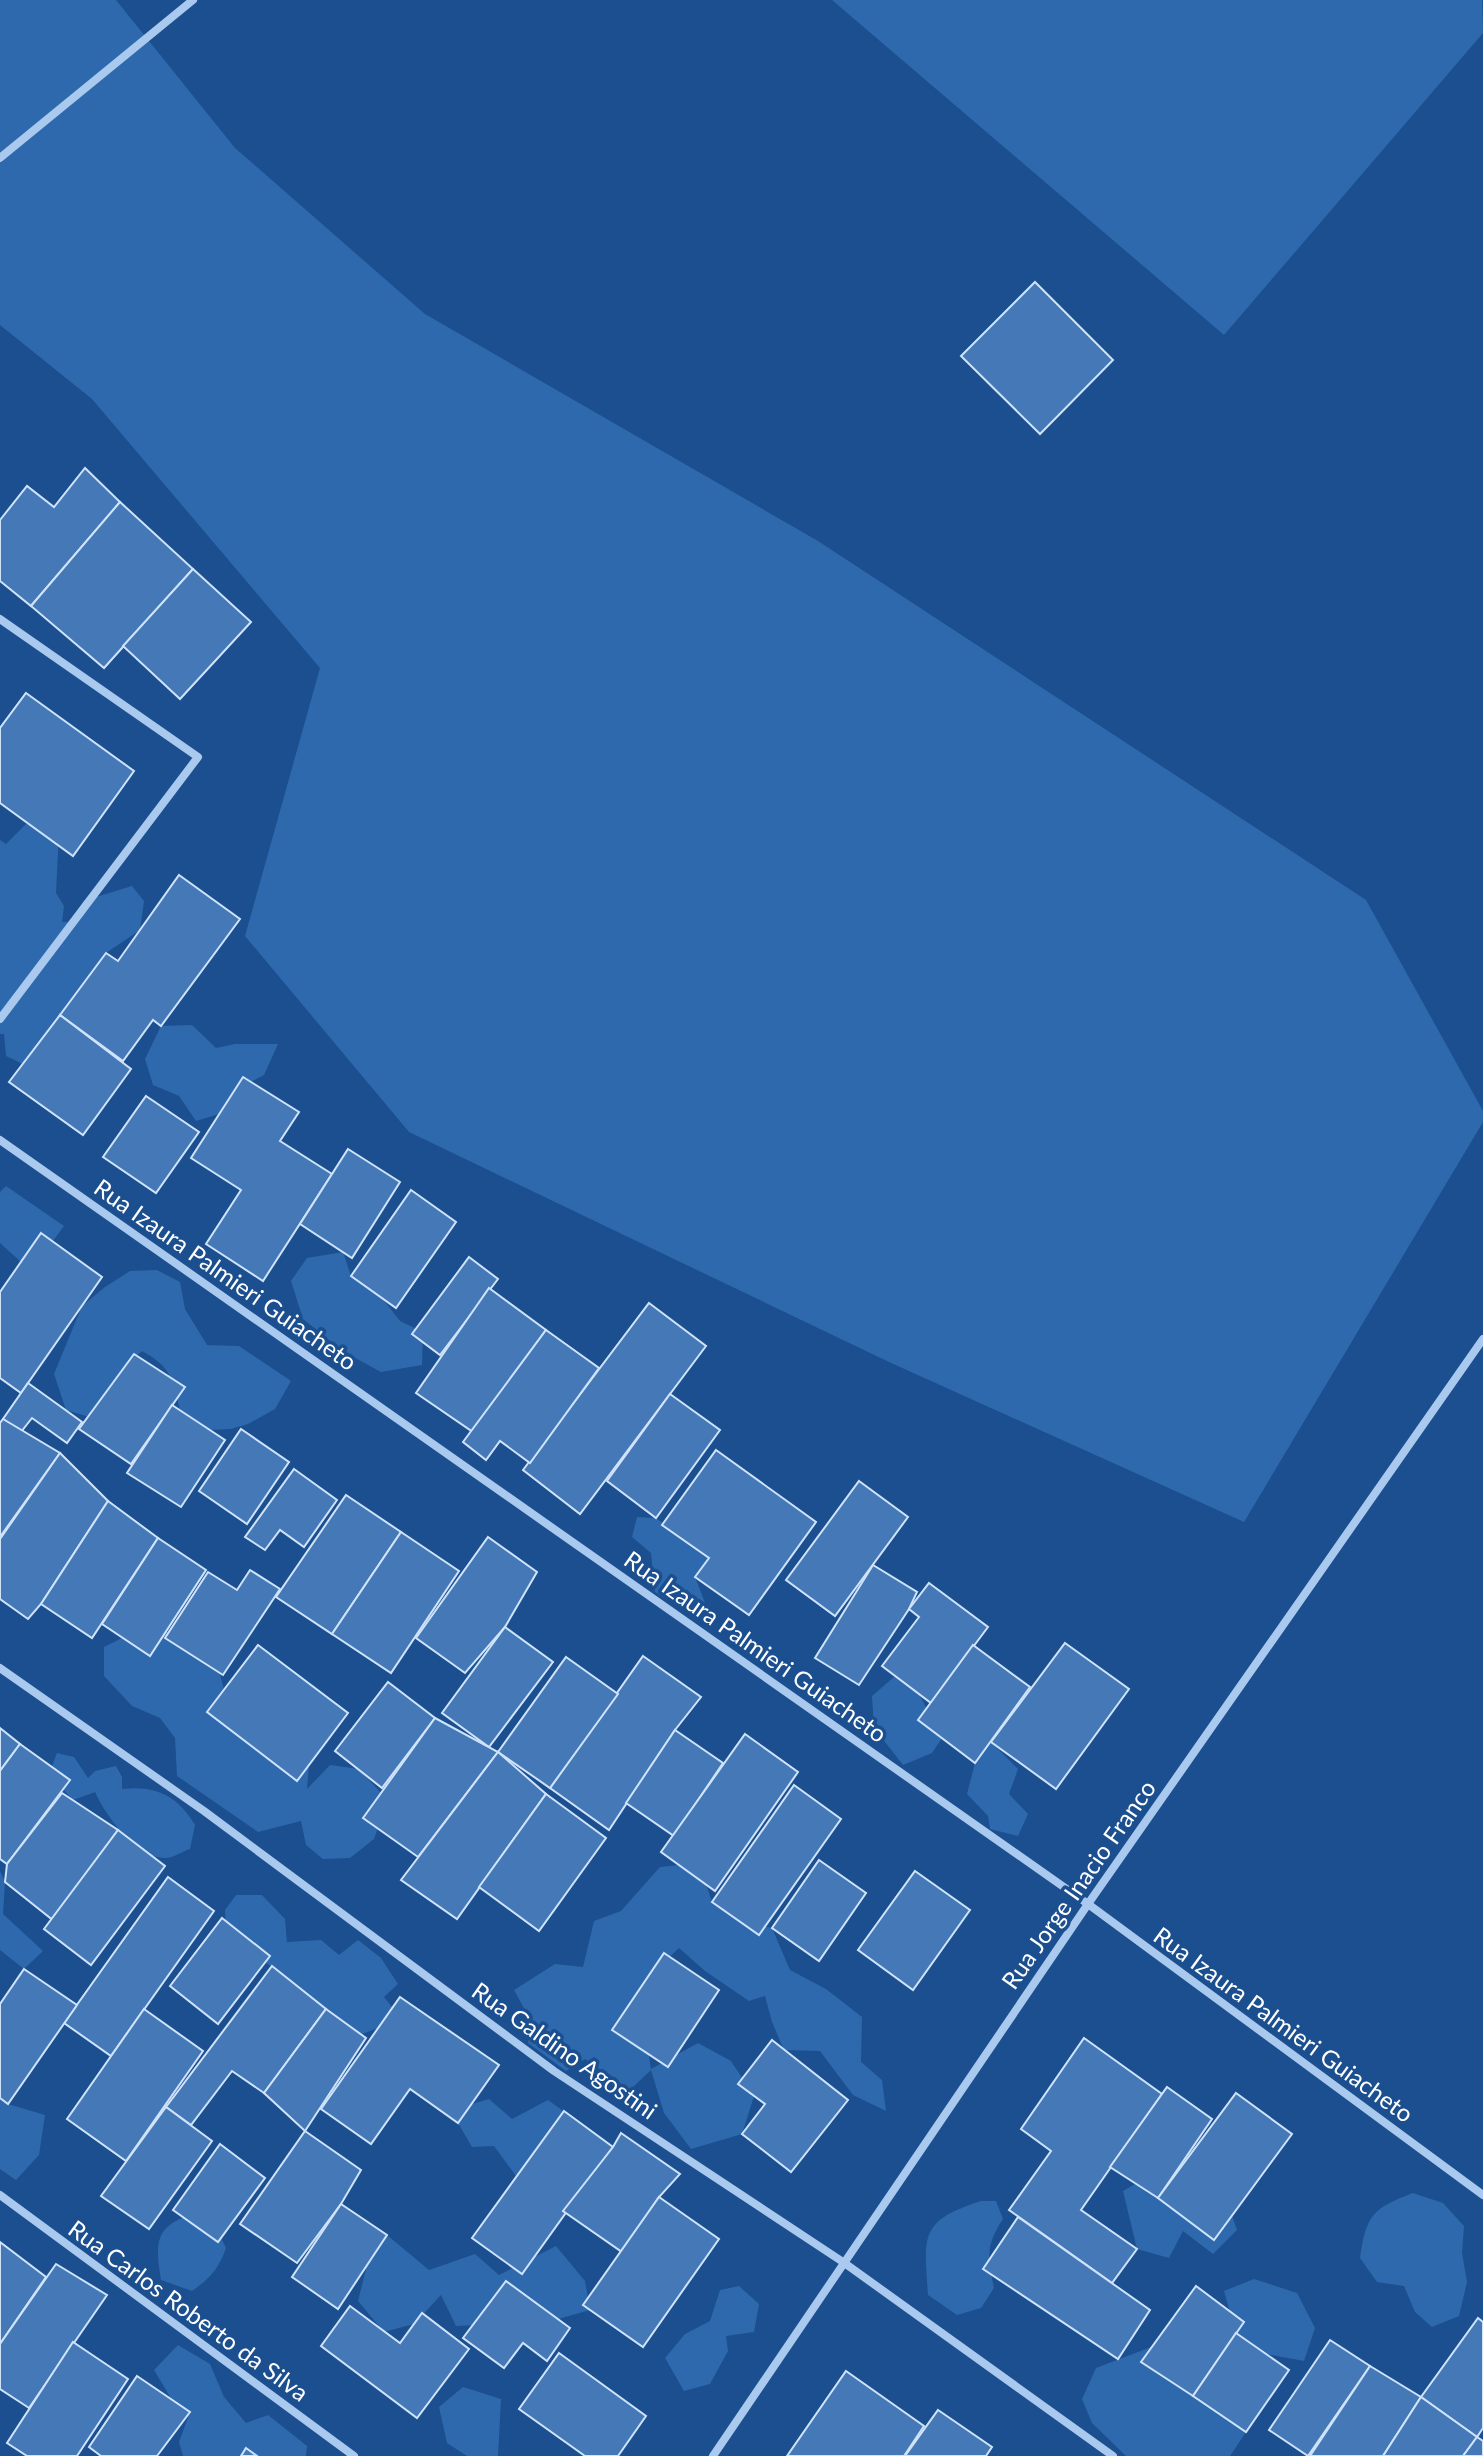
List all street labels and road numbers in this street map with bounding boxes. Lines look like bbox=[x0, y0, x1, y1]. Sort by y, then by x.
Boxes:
street label: Rua Izaura Palmieri Guiacheto bbox=[89, 1172, 363, 1376]
street label: Rua Izaura Palmieri Guiacheto bbox=[619, 1544, 893, 1748]
street label: Rua Jorge Inacio Franco bbox=[995, 1774, 1161, 1994]
street label: Rua Izaura Palmieri Guiacheto bbox=[1149, 1920, 1419, 2128]
street label: Rua Galdino Agostini bbox=[467, 1975, 663, 2125]
street label: Rua Carlos Roberto da Silva bbox=[63, 2213, 315, 2407]

